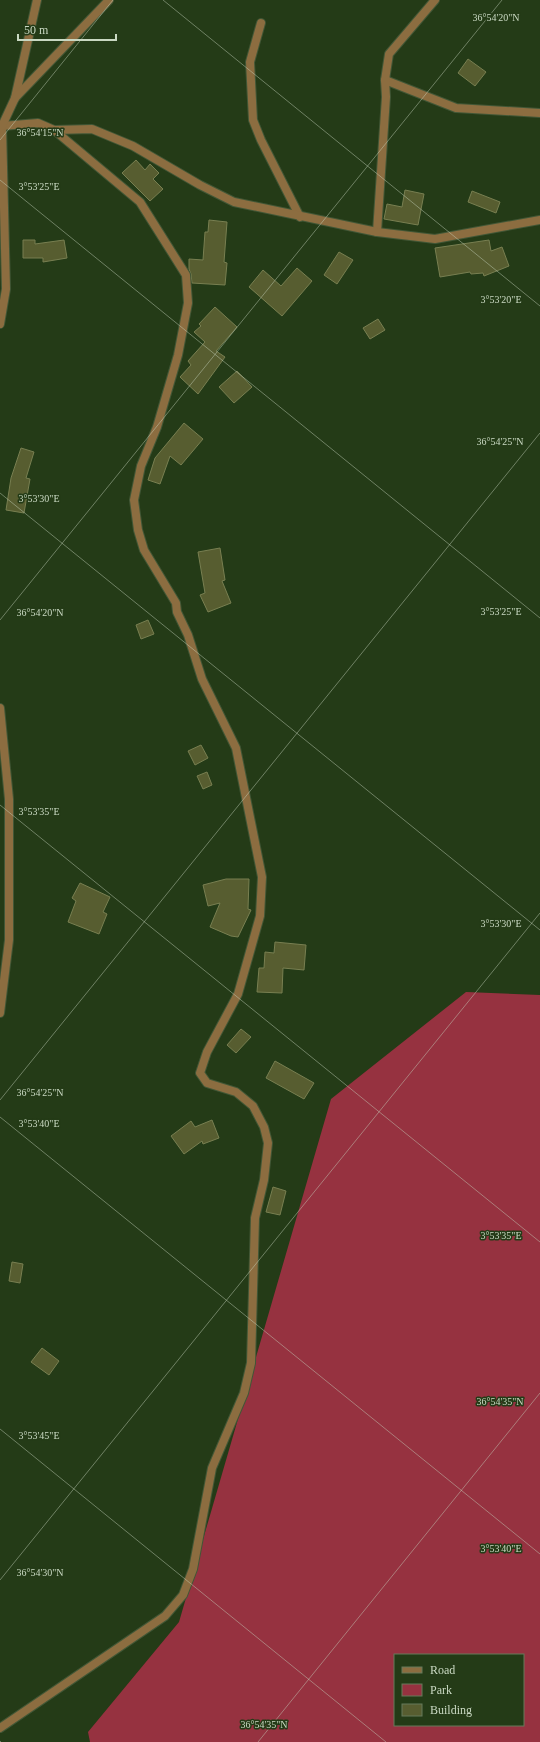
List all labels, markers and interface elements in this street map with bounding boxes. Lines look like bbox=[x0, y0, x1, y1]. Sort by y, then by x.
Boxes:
text: 36°54'20"N bbox=[472, 12, 520, 23]
scale bar bbox=[18, 16, 116, 42]
text: 50 m bbox=[24, 23, 49, 37]
text: 36°54'15"N bbox=[16, 127, 64, 138]
text: 3°53'25"E bbox=[19, 181, 60, 192]
text: 3°53'20"E bbox=[481, 294, 522, 305]
text: 36°54'25"N bbox=[476, 436, 524, 447]
text: 3°53'30"E bbox=[19, 493, 60, 504]
text: 3°53'25"E bbox=[481, 606, 522, 617]
text: 36°54'20"N bbox=[16, 607, 64, 618]
text: 3°53'35"E bbox=[19, 806, 60, 817]
text: 3°53'30"E bbox=[481, 918, 522, 929]
text: 36°54'25"N bbox=[16, 1087, 64, 1098]
text: 3°53'40"E bbox=[19, 1118, 60, 1129]
text: 3°53'35"E bbox=[481, 1230, 522, 1241]
text: 36°54'35"N bbox=[476, 1396, 524, 1407]
text: 3°53'45"E bbox=[19, 1430, 60, 1441]
text: 3°53'40"E bbox=[481, 1543, 522, 1554]
text: 36°54'30"N bbox=[16, 1567, 64, 1578]
legend bbox=[394, 1654, 524, 1726]
text: Road bbox=[430, 1663, 455, 1677]
text: Park bbox=[430, 1683, 452, 1697]
text: Building bbox=[430, 1703, 472, 1717]
text: 36°54'35"N bbox=[240, 1719, 288, 1730]

